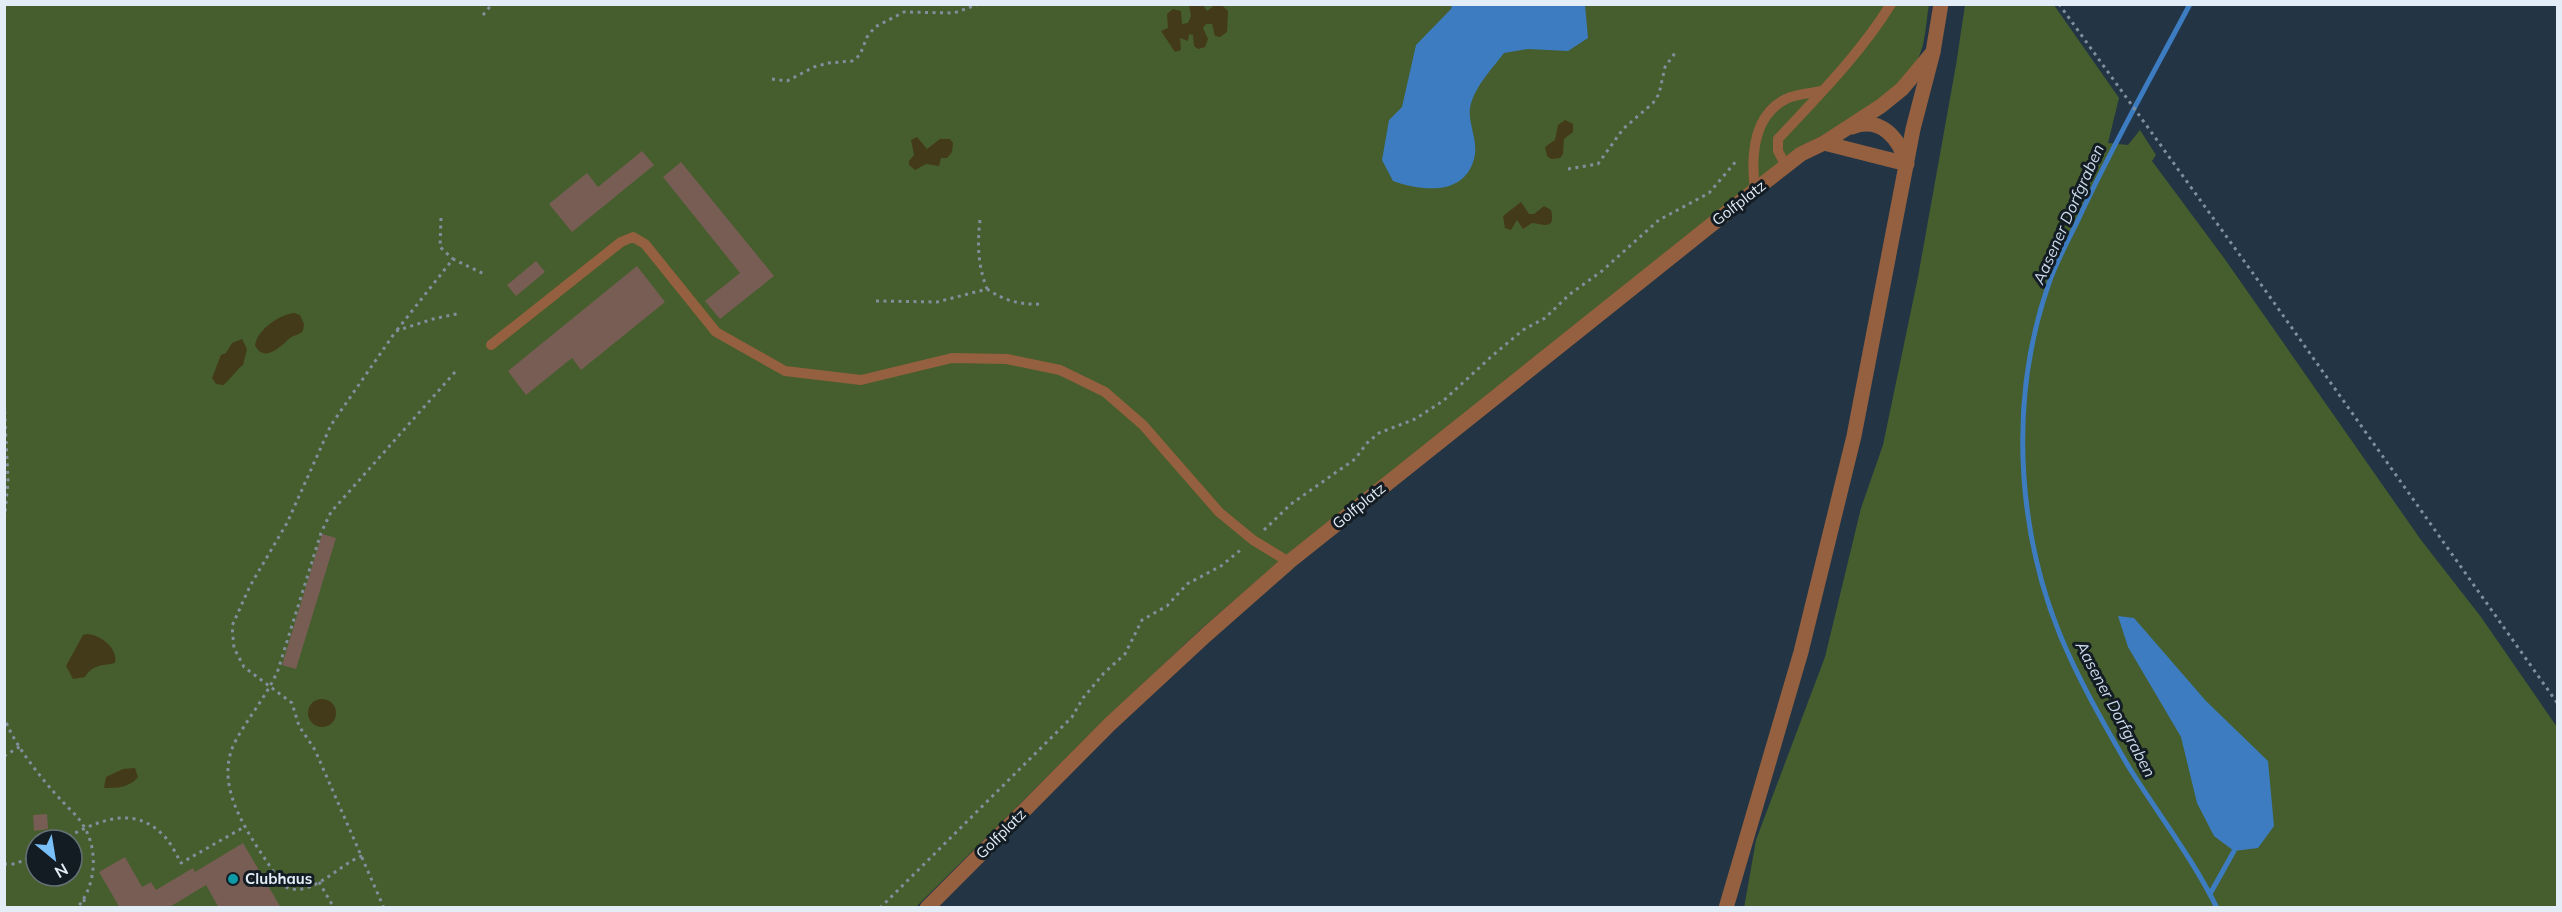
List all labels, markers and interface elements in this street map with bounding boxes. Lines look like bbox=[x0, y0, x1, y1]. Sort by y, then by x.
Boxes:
water label: Aasener Dorfgraben bbox=[2028, 141, 2108, 288]
street label: Golfplatz bbox=[1708, 176, 1769, 229]
street label: Golfplatz bbox=[1328, 478, 1389, 533]
water label: Aasener Dorfgraben bbox=[2071, 637, 2160, 780]
street label: Golfplatz bbox=[972, 805, 1030, 863]
north arrow bbox=[24, 828, 84, 888]
text: N bbox=[51, 859, 72, 883]
place label: Clubhaus bbox=[245, 869, 312, 888]
marker: Clubhaus bbox=[226, 872, 240, 886]

